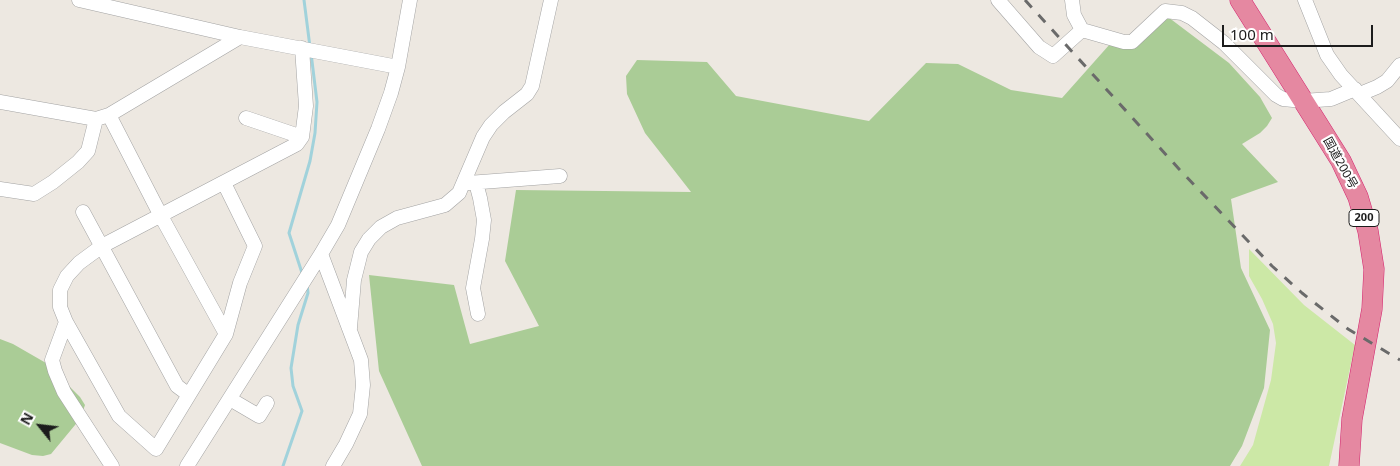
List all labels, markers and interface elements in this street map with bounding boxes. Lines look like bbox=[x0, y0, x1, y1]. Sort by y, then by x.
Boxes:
scale bar bbox=[1225, 15, 1376, 47]
text: 100 m bbox=[1230, 24, 1274, 44]
street label: 国道200号 bbox=[1320, 135, 1360, 191]
road number: 200 bbox=[1349, 210, 1379, 227]
north arrow bbox=[15, 401, 65, 451]
text: N bbox=[15, 409, 38, 428]

